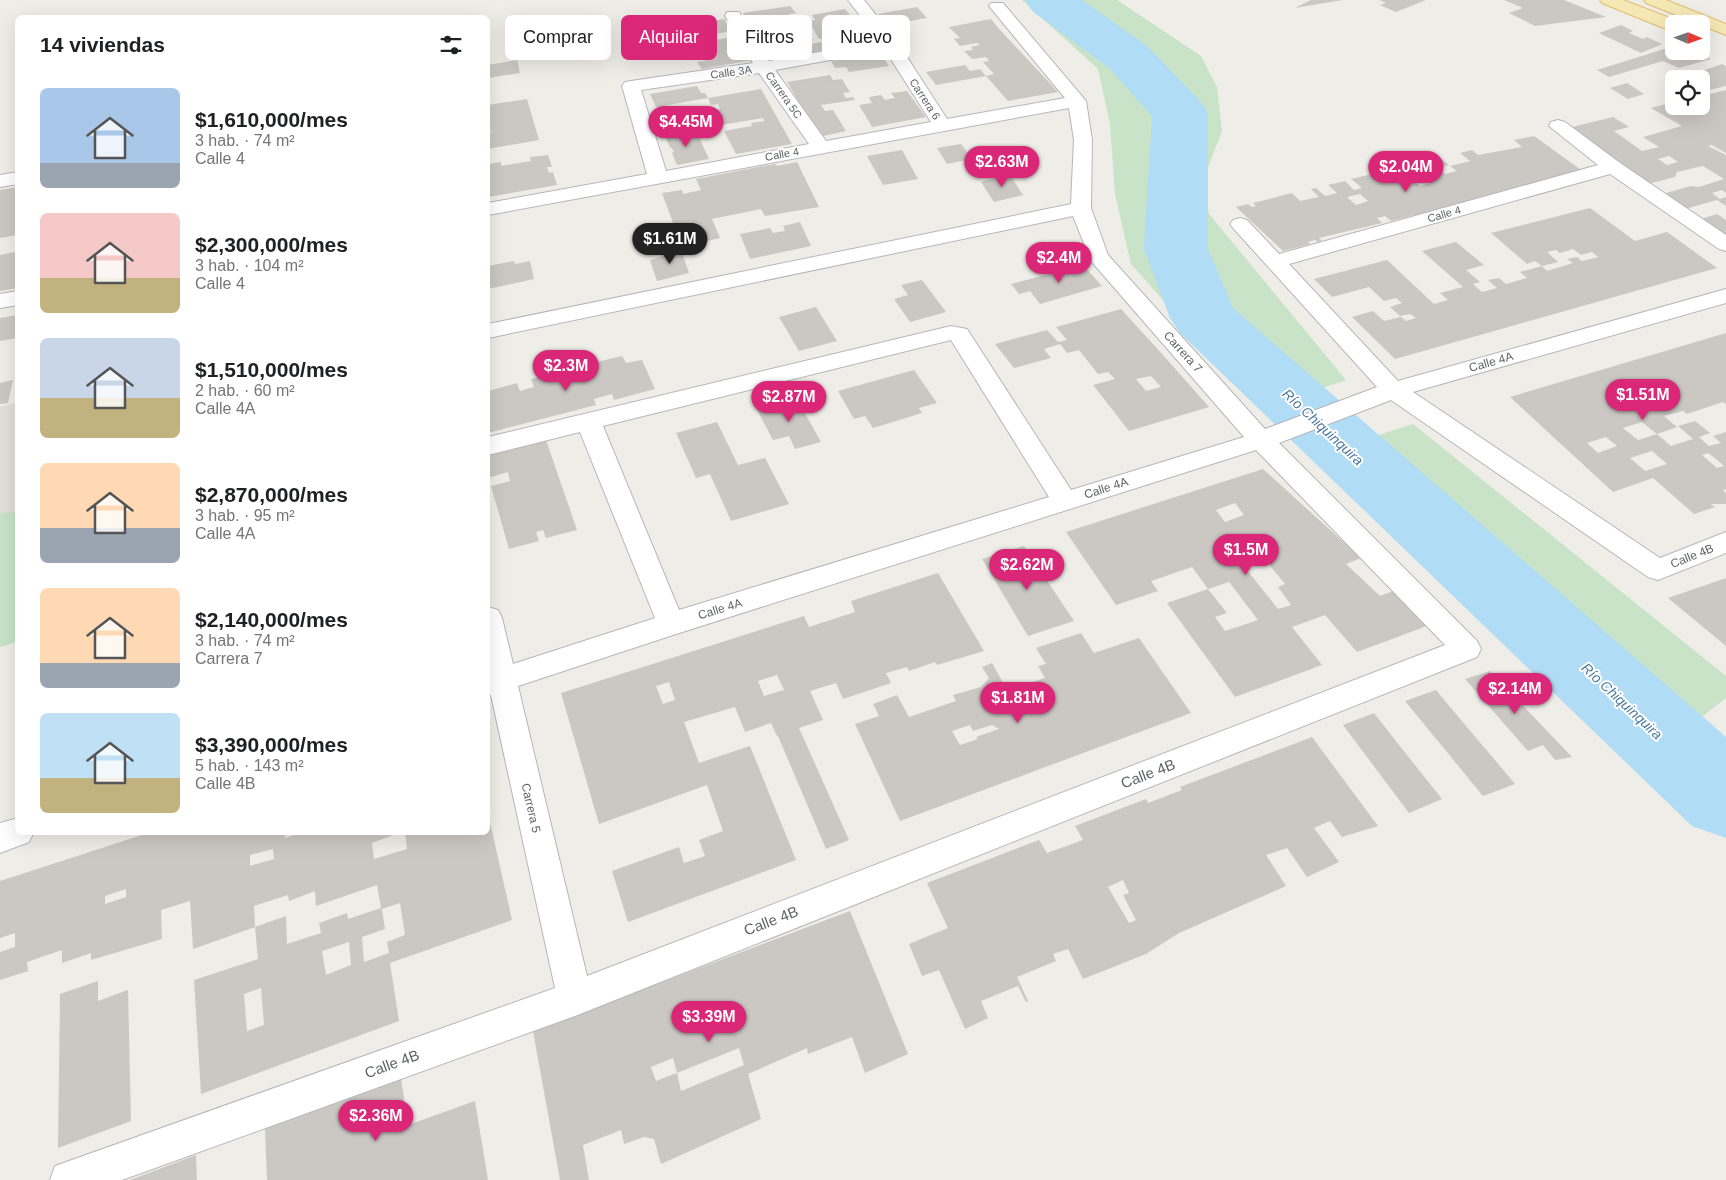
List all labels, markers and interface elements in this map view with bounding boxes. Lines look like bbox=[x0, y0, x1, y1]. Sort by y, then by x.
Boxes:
chip: Comprar bbox=[505, 15, 611, 60]
chip: Alquilar bbox=[621, 15, 717, 60]
chip: Filtros bbox=[727, 15, 812, 60]
chip: Nuevo bbox=[822, 15, 910, 60]
north arrow bbox=[1665, 15, 1710, 60]
map controls bbox=[1665, 15, 1710, 115]
icon: filters bbox=[437, 31, 465, 59]
text: 14 viviendas bbox=[40, 33, 165, 56]
street label: Calle 3A bbox=[710, 63, 753, 81]
street label: Carrera 5C bbox=[763, 69, 805, 121]
button: locate bbox=[1665, 70, 1710, 115]
street label: Carrera 6 bbox=[907, 76, 943, 122]
pin: $4.45M bbox=[645, 106, 727, 148]
icon: home bbox=[80, 108, 140, 168]
text: $1,610,000/mes bbox=[195, 108, 348, 131]
text: $4.45M bbox=[659, 113, 713, 130]
text: 3 hab. · 74 m² bbox=[195, 132, 295, 149]
street label: Calle 4 bbox=[764, 145, 800, 163]
pin: $2.63M bbox=[961, 146, 1043, 188]
text: Calle 4 bbox=[195, 150, 245, 167]
pin: $2.04M bbox=[1365, 150, 1447, 193]
text: $2.63M bbox=[975, 153, 1029, 170]
text: $2.04M bbox=[1379, 158, 1433, 175]
street label: Calle 4 bbox=[1426, 204, 1462, 224]
pin: $1.61M bbox=[629, 222, 711, 265]
text: $1.61M bbox=[643, 230, 697, 247]
icon: home bbox=[80, 233, 140, 293]
text: $2,300,000/mes bbox=[195, 233, 348, 256]
pin: $2.4M bbox=[1024, 242, 1094, 284]
text: $2.4M bbox=[1037, 249, 1081, 266]
text: 3 hab. · 104 m² bbox=[195, 257, 304, 274]
text: Calle 4 bbox=[195, 275, 245, 292]
street label: Carrera 7 bbox=[1161, 328, 1205, 376]
street label: Calle 4A bbox=[1467, 349, 1515, 375]
pin: $2.3M bbox=[531, 350, 601, 392]
text: $2.3M bbox=[544, 357, 588, 374]
icon: home bbox=[80, 358, 140, 418]
text: $1,510,000/mes bbox=[195, 358, 348, 381]
pin: $1.51M bbox=[1602, 378, 1684, 421]
pin: $2.87M bbox=[748, 380, 830, 423]
text: 2 hab. · 60 m² bbox=[195, 382, 295, 399]
water label: Río Chiquinquira bbox=[1279, 386, 1367, 469]
text: $1.51M bbox=[1616, 386, 1670, 403]
text: $2.87M bbox=[762, 388, 816, 405]
text: Calle 4A bbox=[195, 400, 255, 417]
street label: Calle 4A bbox=[1082, 474, 1130, 502]
icon: home bbox=[80, 483, 140, 543]
text: $2,870,000/mes bbox=[195, 483, 348, 506]
text: 3 hab. · 95 m² bbox=[195, 507, 295, 524]
text: Calle 4A bbox=[195, 525, 255, 542]
pin: $1.5M bbox=[1211, 534, 1281, 576]
text: $1.5M bbox=[1224, 541, 1268, 558]
street label: Calle 4B bbox=[1668, 541, 1716, 571]
pin: $2.62M bbox=[986, 548, 1068, 591]
text: $2.62M bbox=[1000, 556, 1054, 573]
street label: Calle 4A bbox=[696, 596, 744, 622]
icon: home bbox=[80, 608, 140, 668]
text: $2,140,000/mes bbox=[195, 608, 348, 631]
text: 3 hab. · 74 m² bbox=[195, 632, 295, 649]
text: Carrera 7 bbox=[195, 650, 263, 667]
water label: Río Chiquinquira bbox=[1578, 660, 1666, 743]
pin: $2.14M bbox=[1474, 672, 1556, 715]
text: $2.14M bbox=[1488, 680, 1542, 697]
pin: $1.81M bbox=[977, 682, 1059, 724]
text: $1.81M bbox=[991, 689, 1045, 706]
icon: home bbox=[80, 733, 140, 793]
text: $3,390,000/mes bbox=[195, 733, 348, 756]
street label: Calle 4B bbox=[1118, 755, 1177, 792]
text: 5 hab. · 143 m² bbox=[195, 757, 304, 774]
text: Calle 4B bbox=[195, 775, 255, 792]
street label: Carrera 5 bbox=[518, 782, 544, 835]
street label: Calle 4B bbox=[741, 902, 800, 939]
pin: $3.39M bbox=[668, 1000, 750, 1043]
text: $3.39M bbox=[682, 1008, 736, 1025]
street label: Calle 4B bbox=[362, 1046, 421, 1081]
pin: $2.36M bbox=[335, 1100, 417, 1142]
text: $2.36M bbox=[349, 1107, 403, 1124]

